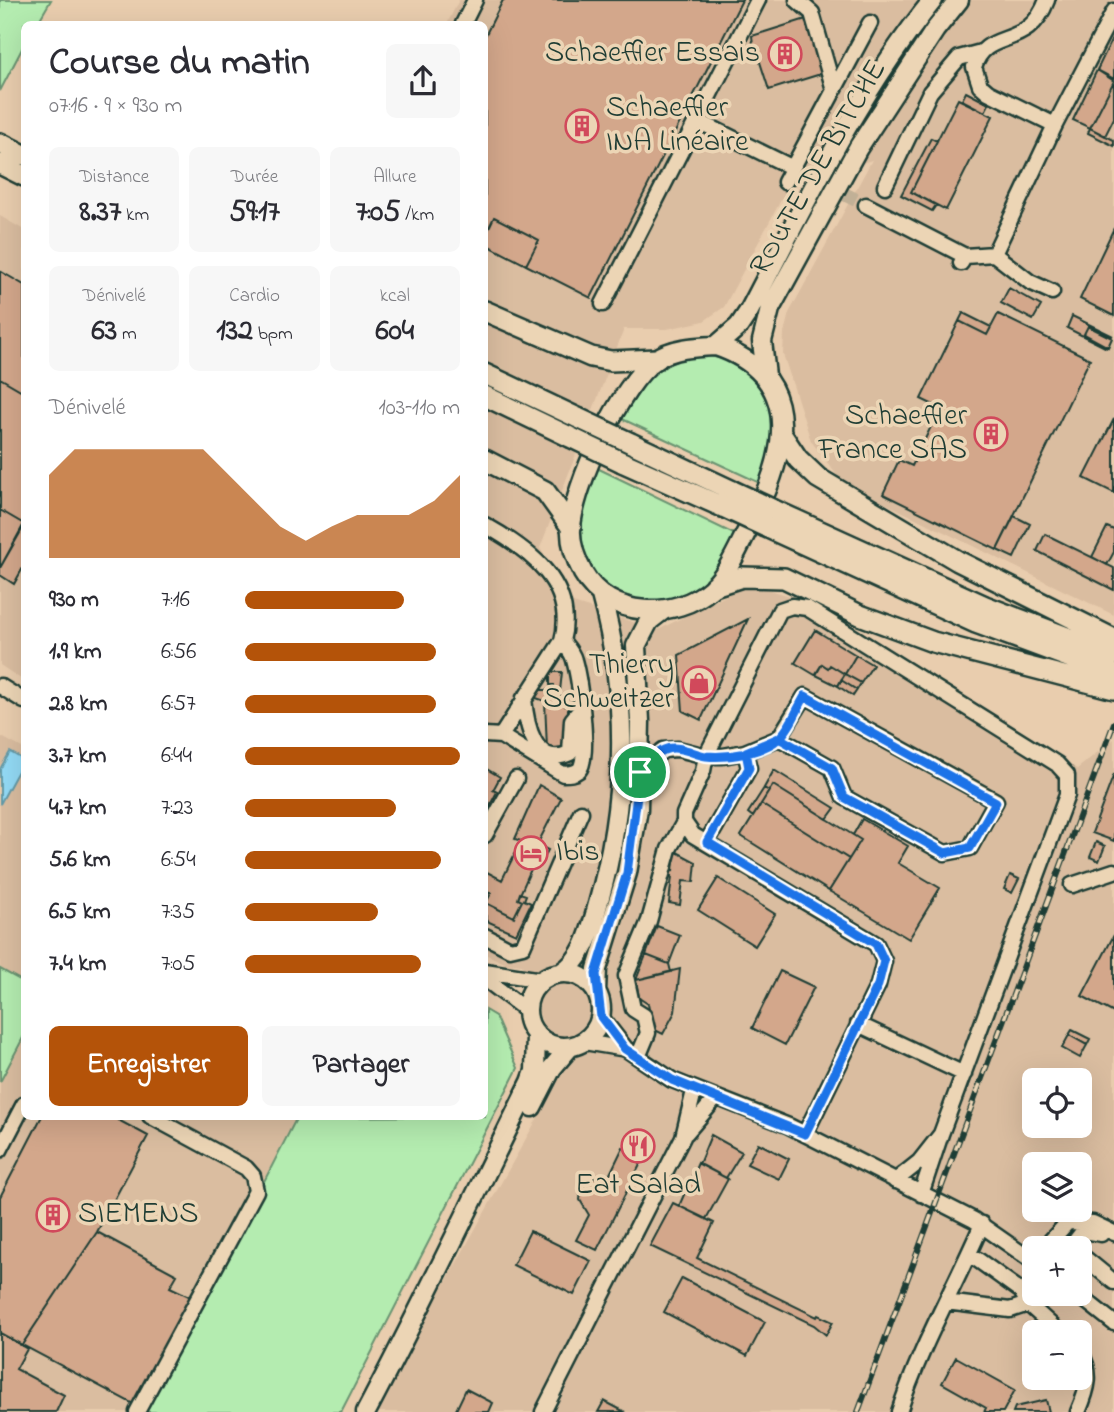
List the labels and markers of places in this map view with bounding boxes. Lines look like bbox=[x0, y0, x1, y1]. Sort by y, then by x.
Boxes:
place label: Schaeffler Essais bbox=[545, 32, 760, 76]
building icon: Schaeffler Essais bbox=[766, 35, 804, 73]
place label: Schaeffler INA Linéaire bbox=[606, 87, 749, 165]
building icon: Schaeffler INA Linéaire bbox=[563, 107, 601, 145]
place label: Schaeffler France SAS bbox=[817, 395, 968, 473]
building icon: Schaeffler France SAS bbox=[972, 415, 1010, 453]
place label: Thierry Schweitzer bbox=[543, 644, 675, 722]
shop icon: Thierry Schweitzer bbox=[680, 664, 718, 702]
pin bbox=[610, 742, 670, 802]
place label: Ibis bbox=[556, 831, 600, 875]
hotel icon: Ibis bbox=[512, 834, 550, 872]
restaurant icon: Eat Salad bbox=[619, 1127, 657, 1165]
place label: Eat Salad bbox=[575, 1164, 701, 1208]
place label: SIEMENS bbox=[78, 1193, 198, 1237]
building icon: SIEMENS bbox=[34, 1196, 72, 1234]

